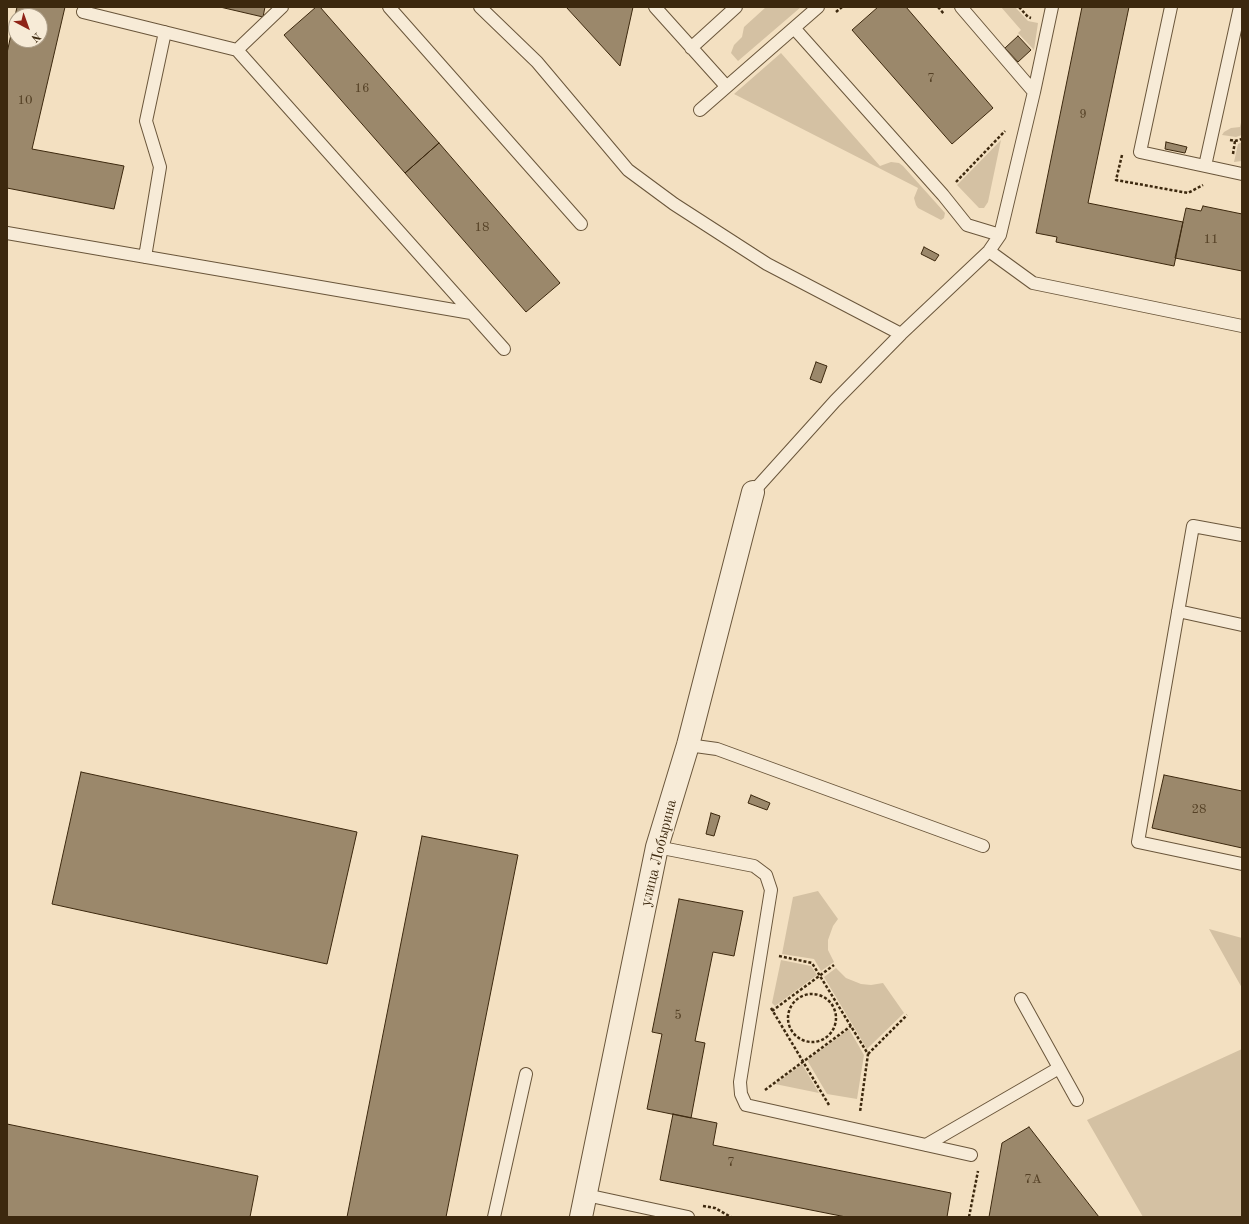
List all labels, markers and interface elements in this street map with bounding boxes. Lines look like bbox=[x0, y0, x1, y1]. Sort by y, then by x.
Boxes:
north arrow bbox=[8, 8, 48, 48]
text: N bbox=[29, 30, 42, 44]
house number: 7 bbox=[927, 71, 935, 87]
house number: 16 bbox=[354, 81, 370, 97]
house number: 10 bbox=[17, 93, 33, 109]
house number: 9 bbox=[1079, 107, 1087, 123]
house number: 18 bbox=[474, 220, 490, 236]
house number: 11 bbox=[1203, 232, 1219, 248]
street label: улица Лобырина bbox=[637, 798, 681, 908]
house number: 28 bbox=[1191, 802, 1207, 818]
house number: 5 bbox=[674, 1008, 682, 1024]
house number: 7 bbox=[727, 1155, 735, 1171]
house number: 7А bbox=[1024, 1172, 1042, 1188]

